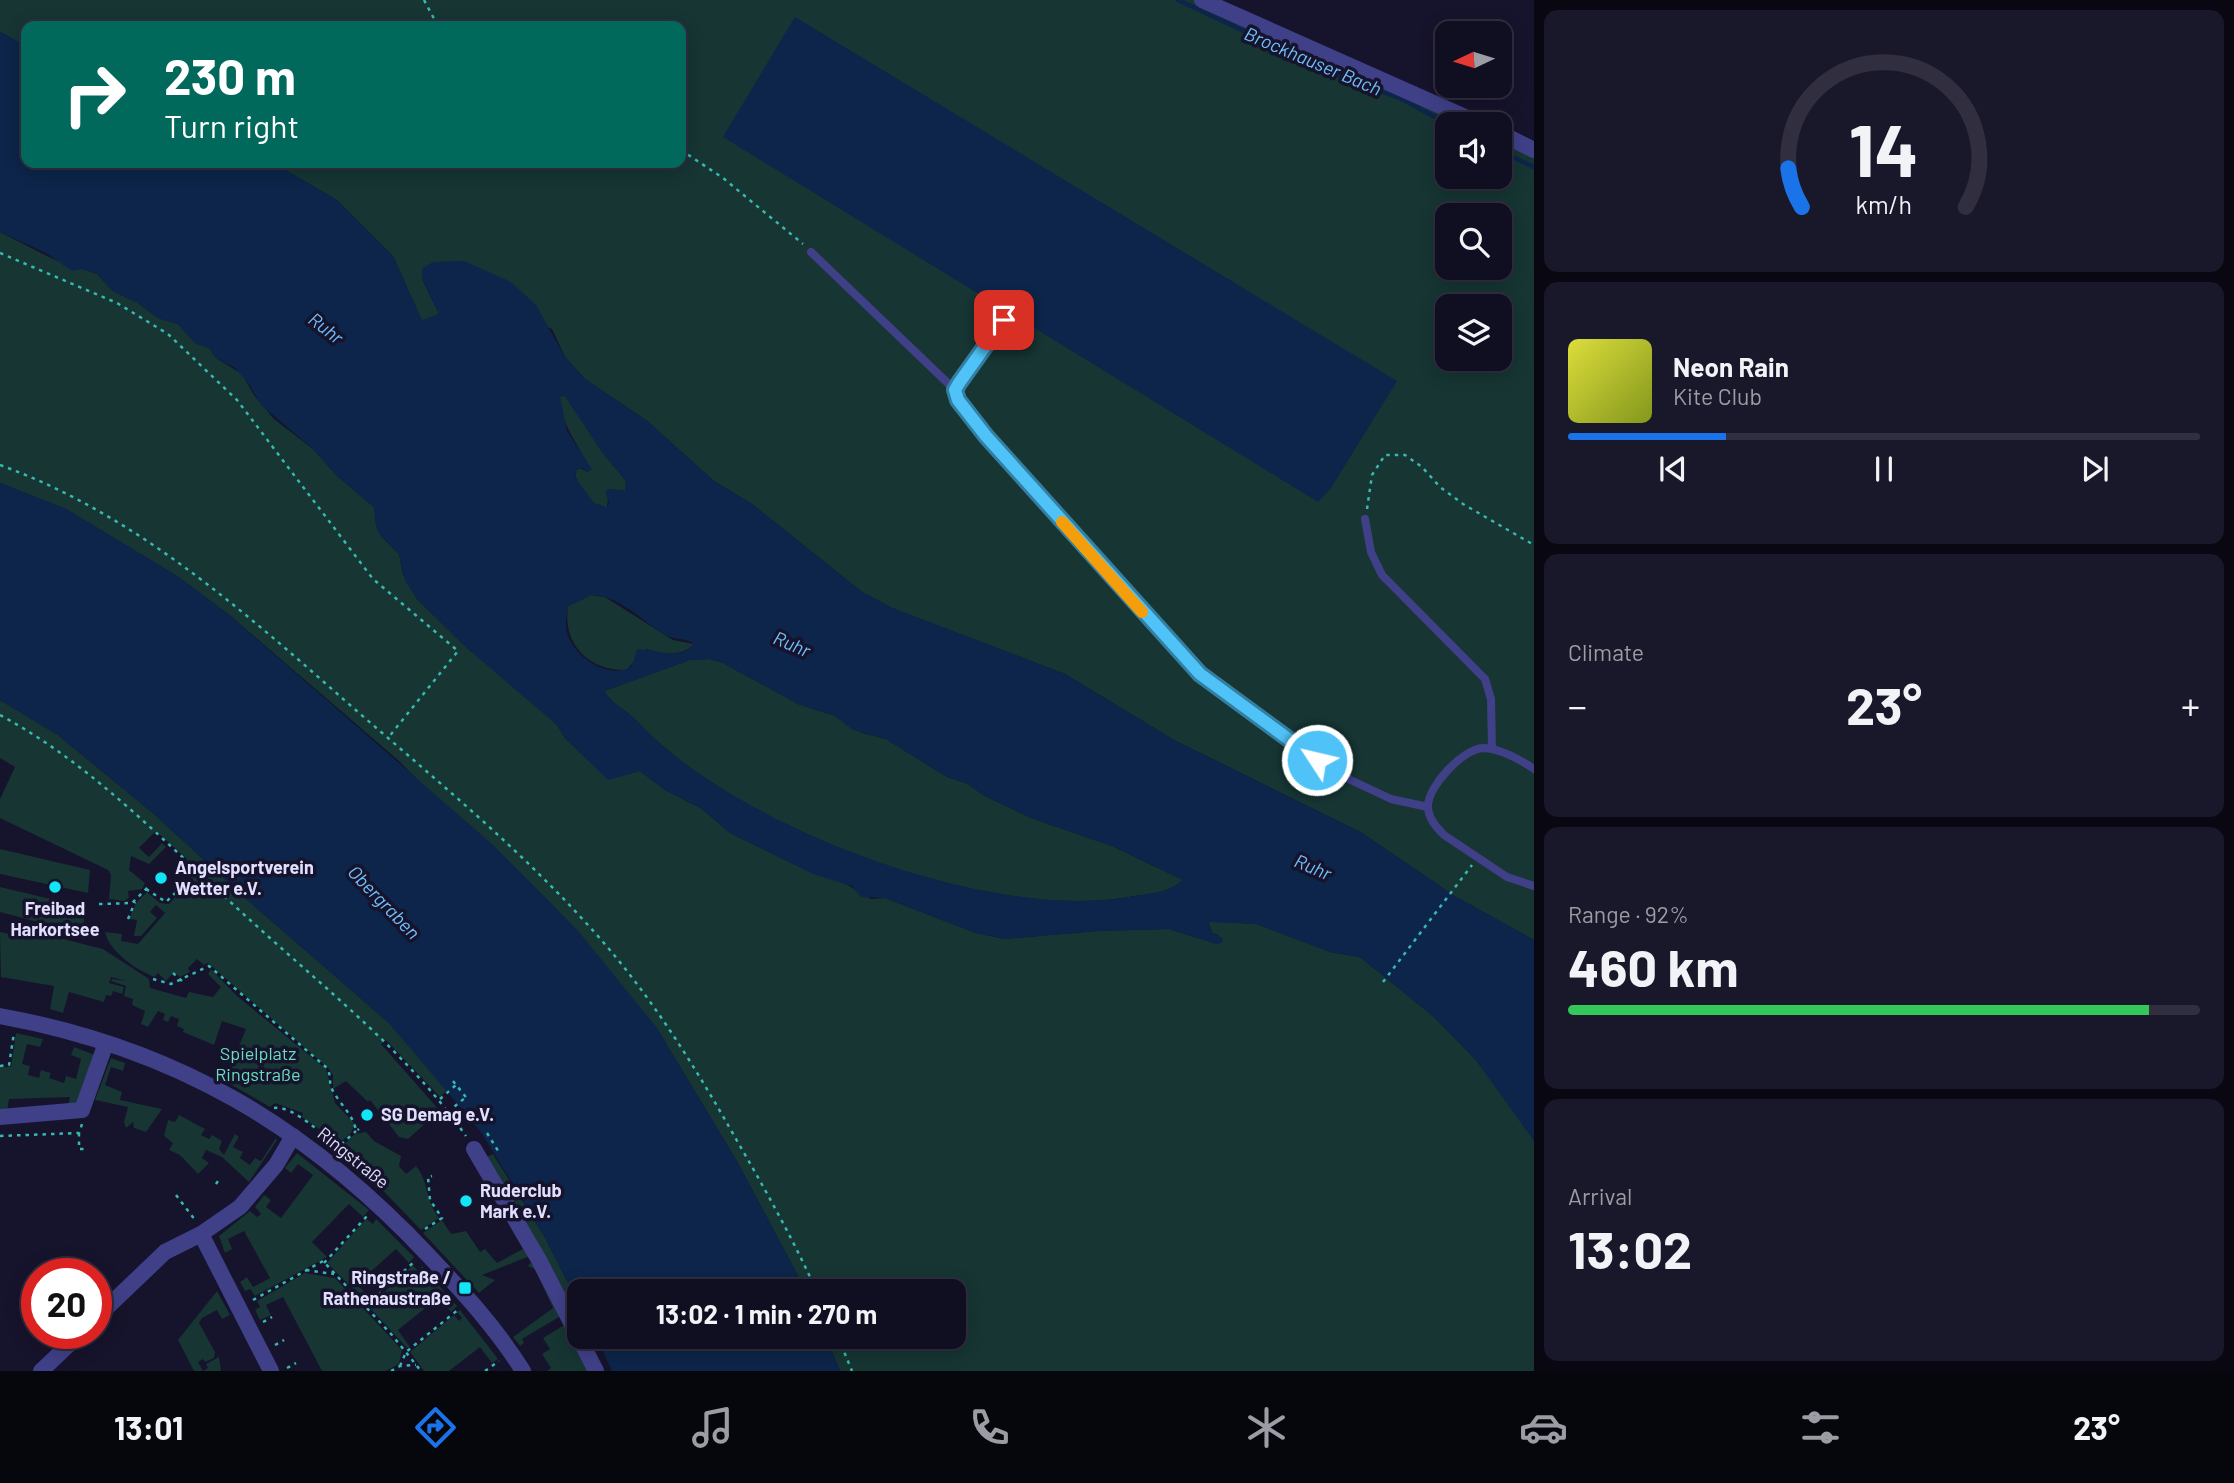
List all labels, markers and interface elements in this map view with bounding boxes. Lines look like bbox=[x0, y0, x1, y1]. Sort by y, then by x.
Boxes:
water label: Brockhauser Bach bbox=[1241, 21, 1385, 100]
north arrow bbox=[1435, 21, 1512, 98]
map controls bbox=[1435, 21, 1512, 371]
text: 230 m bbox=[164, 46, 296, 105]
icon: right bbox=[49, 49, 140, 140]
text: 14 bbox=[1849, 104, 1919, 192]
text: Turn right bbox=[164, 106, 299, 144]
button: sound bbox=[1435, 112, 1512, 189]
text: km/h bbox=[1856, 189, 1912, 219]
button: search bbox=[1435, 203, 1512, 280]
pin bbox=[974, 290, 1034, 350]
button: layers bbox=[1435, 294, 1512, 371]
icon: arrive bbox=[985, 301, 1023, 339]
water label: Ruhr bbox=[304, 307, 349, 349]
text: Neon Rain bbox=[1673, 351, 1789, 382]
text: Kite Club bbox=[1673, 382, 1762, 410]
icon: previous bbox=[1654, 450, 1692, 488]
icon: pause bbox=[1865, 450, 1903, 488]
icon: next bbox=[2076, 450, 2114, 488]
water label: Ruhr bbox=[770, 626, 815, 662]
text: Climate bbox=[1568, 638, 1644, 666]
text: 23° bbox=[1846, 673, 1922, 735]
text: − bbox=[1568, 682, 1587, 728]
text: + bbox=[2181, 682, 2200, 728]
position arrow bbox=[1280, 723, 1354, 797]
water label: Ruhr bbox=[1291, 849, 1336, 885]
place label: Angelsportverein Wetter e.V. bbox=[175, 856, 314, 899]
water label: Obergraben bbox=[344, 860, 425, 943]
marker: Angelsportverein Wetter e.V. bbox=[153, 870, 169, 886]
marker: Freibad Harkortsee bbox=[47, 879, 63, 895]
place label: Freibad Harkortsee bbox=[10, 897, 100, 940]
text: Range · 92% bbox=[1568, 900, 1689, 928]
text: 460 km bbox=[1568, 935, 1739, 997]
park label: Spielplatz Ringstraße bbox=[215, 1042, 301, 1085]
place label: SG Demag e.V. bbox=[381, 1103, 494, 1125]
marker: SG Demag e.V. bbox=[359, 1107, 375, 1123]
street label: Ringstraße bbox=[314, 1122, 394, 1193]
place label: Ruderclub Mark e.V. bbox=[480, 1179, 562, 1222]
text: Arrival bbox=[1568, 1182, 1632, 1210]
marker: Ruderclub Mark e.V. bbox=[458, 1193, 474, 1209]
text: 13:02 bbox=[1568, 1217, 1692, 1279]
speed limit sign: 20 bbox=[21, 1258, 112, 1349]
place label: Ringstraße / Rathenaustraße bbox=[323, 1266, 451, 1309]
marker: Ringstraße / Rathenaustraße bbox=[457, 1280, 473, 1296]
text: 13:02 · 1 min · 270 m bbox=[656, 1298, 877, 1329]
icon: directions bbox=[411, 1403, 460, 1452]
icon: music bbox=[688, 1403, 737, 1452]
icon: phone bbox=[965, 1403, 1014, 1452]
icon: climate bbox=[1242, 1403, 1291, 1452]
icon: car bbox=[1519, 1403, 1568, 1452]
icon: filters bbox=[1796, 1403, 1845, 1452]
text: 13:01 bbox=[114, 1408, 183, 1446]
text: 23° bbox=[2073, 1408, 2120, 1446]

